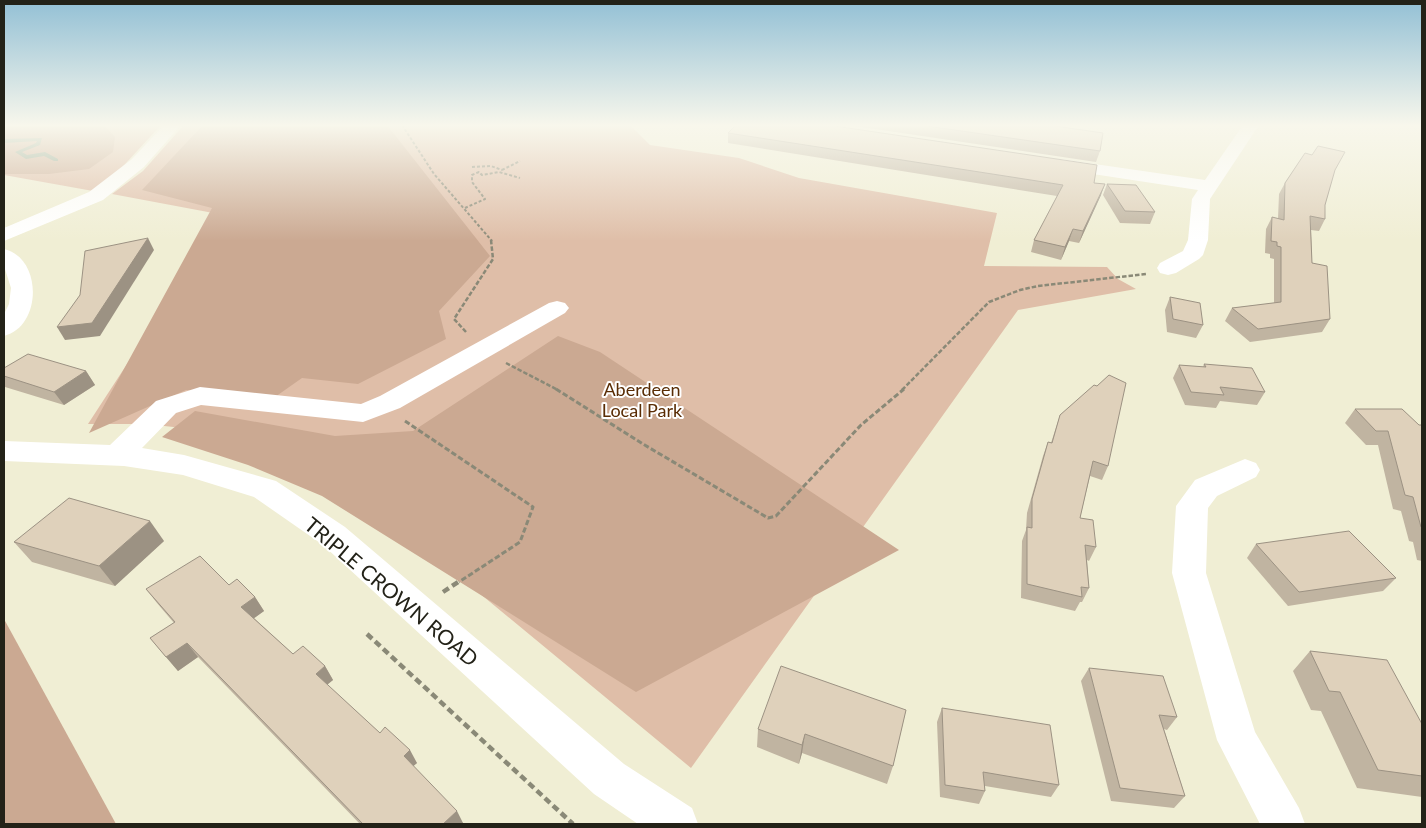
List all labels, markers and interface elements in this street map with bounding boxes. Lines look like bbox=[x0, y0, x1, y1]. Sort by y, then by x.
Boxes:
park label: Aberdeen Local Park bbox=[602, 378, 683, 421]
street label: TRIPLE CROWN ROAD bbox=[300, 511, 484, 671]

